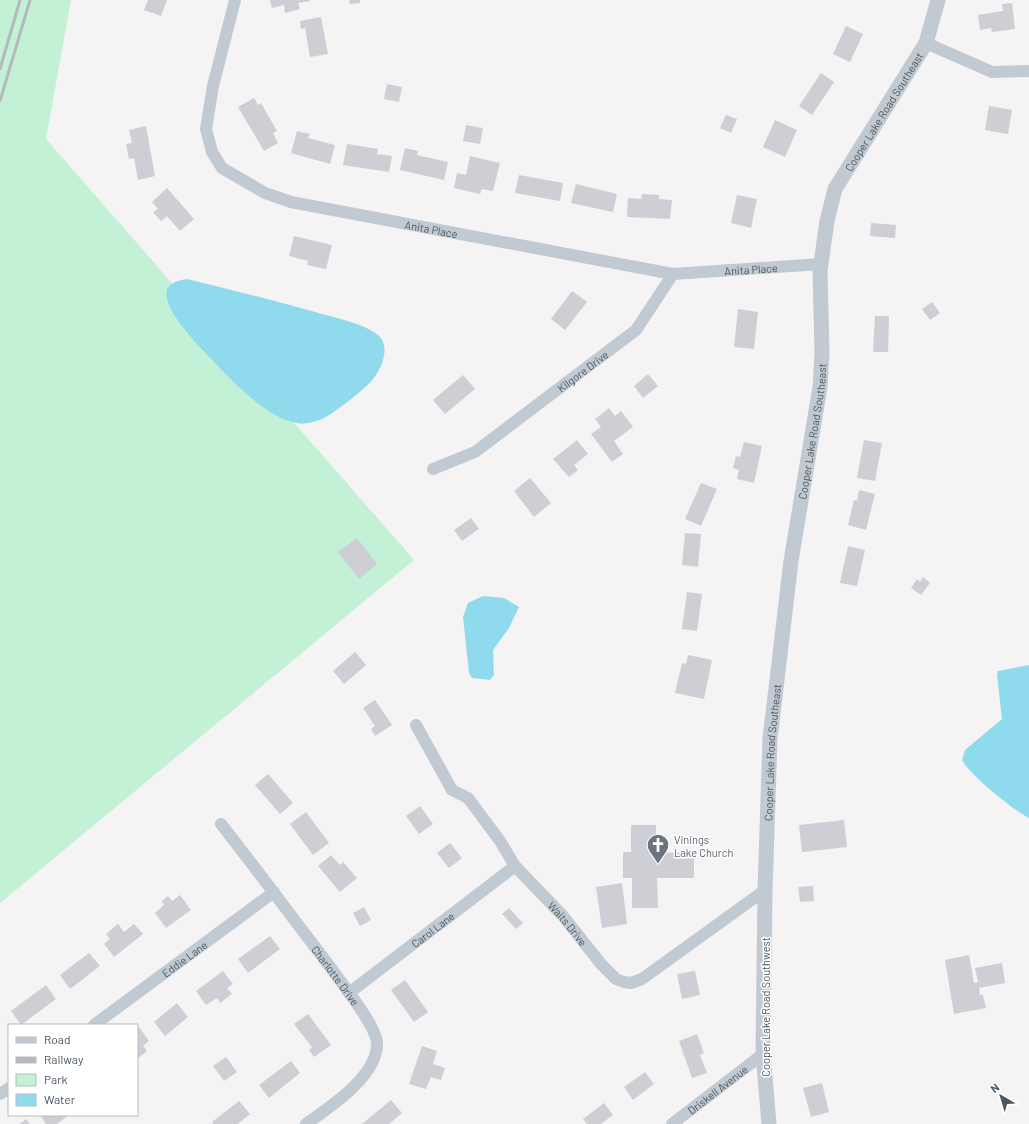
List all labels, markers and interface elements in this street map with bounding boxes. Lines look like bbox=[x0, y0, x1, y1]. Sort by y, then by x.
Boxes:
street label: Cooper Lake Road Southeast bbox=[841, 50, 925, 173]
street label: Anita Place bbox=[404, 217, 459, 240]
street label: Anita Place bbox=[724, 260, 778, 277]
street label: Kilgore Drive bbox=[554, 347, 611, 394]
street label: Cooper Lake Road Southeast bbox=[795, 363, 828, 500]
street label: Cooper Lake Road Southeast bbox=[761, 683, 783, 821]
church icon: Vinings Lake Church bbox=[645, 832, 671, 865]
place label: Vinings Lake Church bbox=[674, 833, 733, 859]
street label: Waits Drive bbox=[546, 898, 590, 948]
street label: Carol Lane bbox=[408, 909, 457, 950]
street label: Eddie Lane bbox=[159, 937, 209, 979]
street label: Cooper Lake Road Southwest bbox=[759, 937, 772, 1077]
street label: Charlotte Drive bbox=[310, 943, 363, 1008]
legend bbox=[8, 1024, 138, 1116]
text: Road bbox=[44, 1032, 71, 1046]
text: Railway bbox=[44, 1052, 84, 1066]
street label: Driskell Avenue bbox=[685, 1062, 750, 1116]
text: Park bbox=[44, 1072, 68, 1086]
north arrow bbox=[981, 1076, 1021, 1116]
text: N bbox=[988, 1080, 1001, 1095]
text: Water bbox=[44, 1092, 76, 1106]

